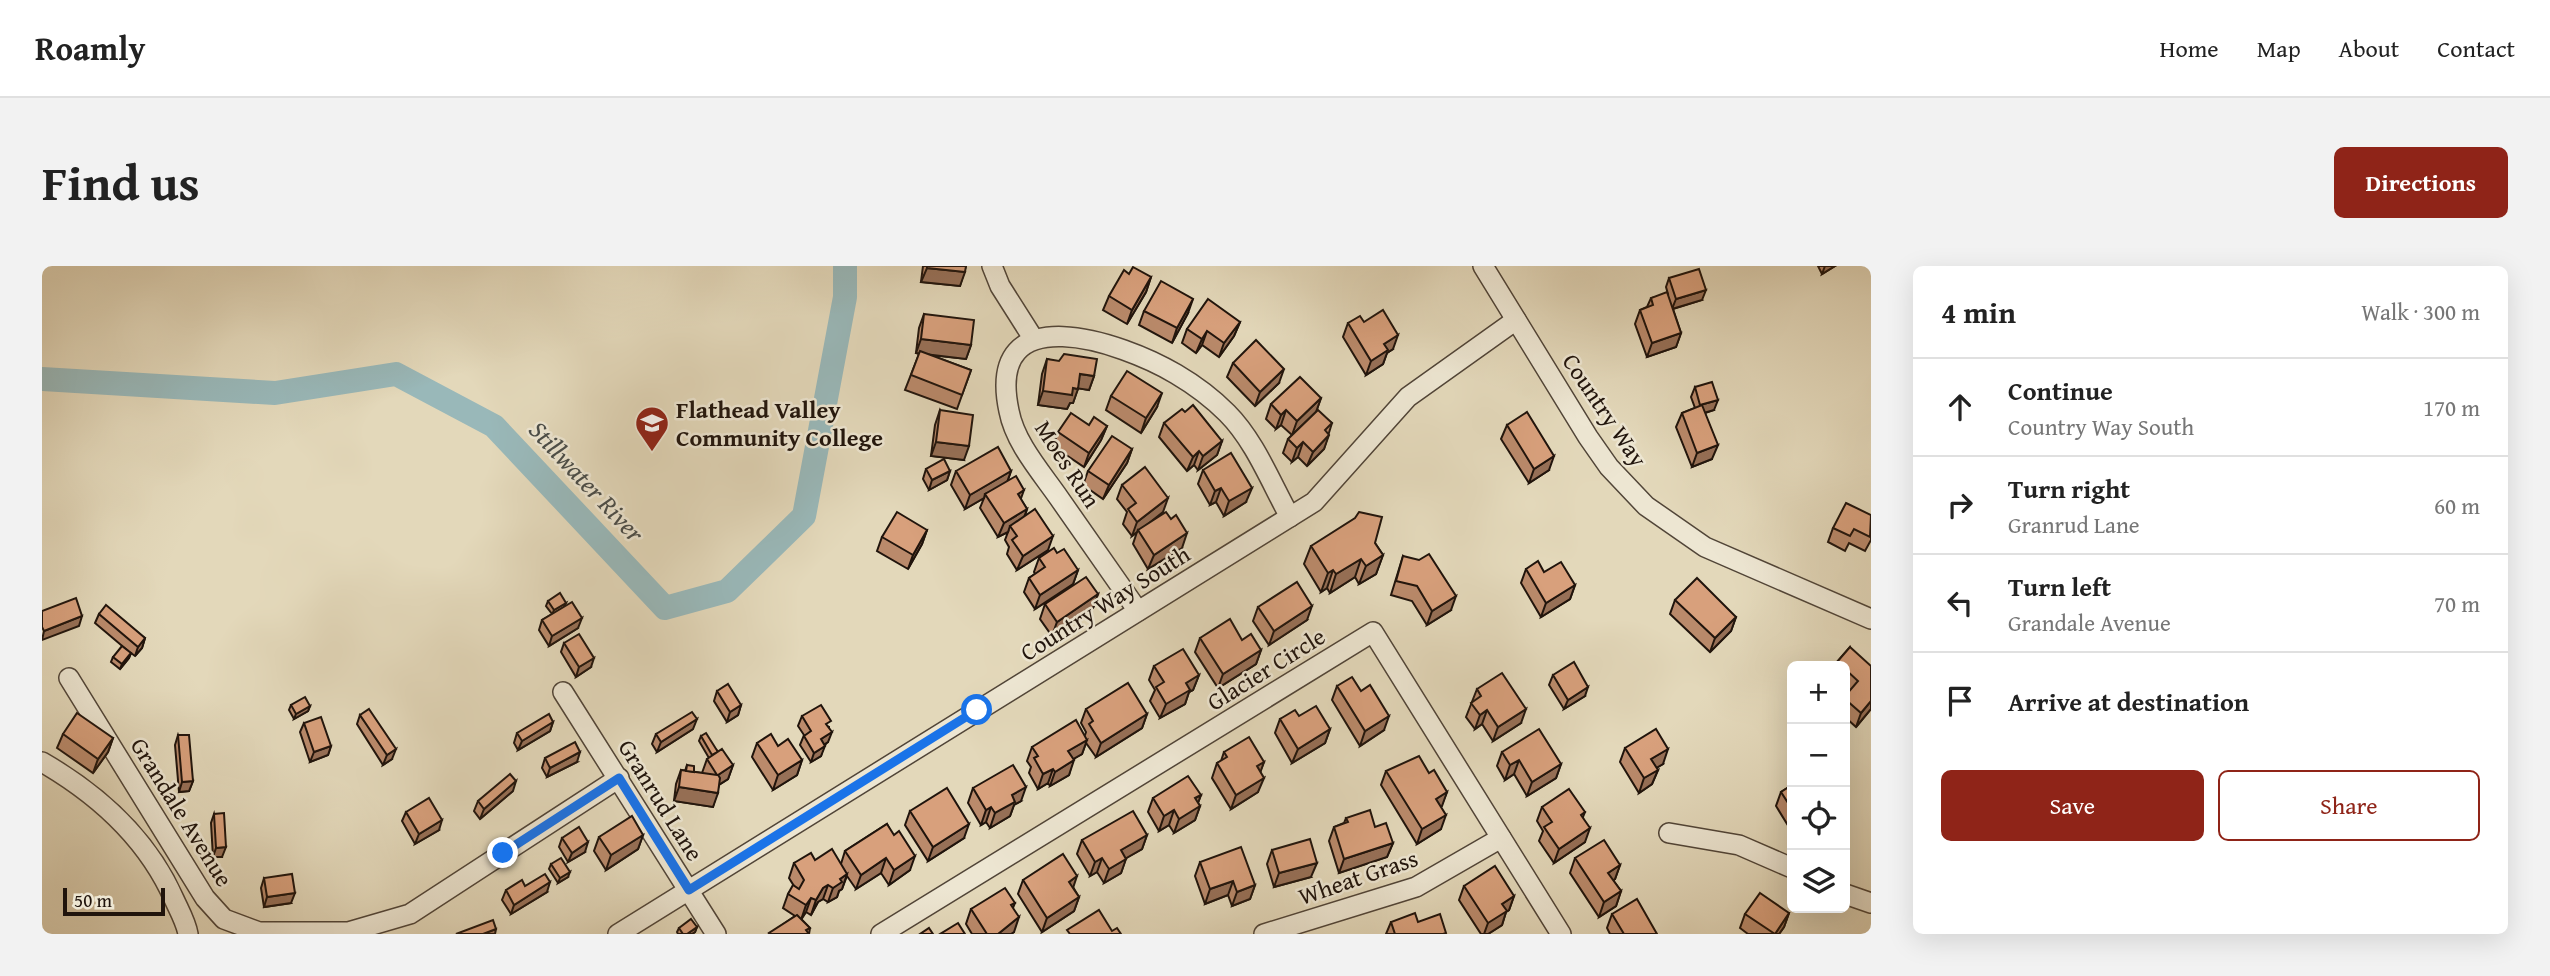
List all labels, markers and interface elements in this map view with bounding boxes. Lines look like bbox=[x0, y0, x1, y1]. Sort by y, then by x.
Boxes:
text: Roamly bbox=[35, 24, 145, 72]
text: Home bbox=[2160, 31, 2219, 66]
text: Map bbox=[2257, 31, 2301, 66]
text: About bbox=[2339, 31, 2399, 66]
text: Contact bbox=[2437, 31, 2515, 66]
text: Find us bbox=[42, 146, 200, 218]
button: Directions bbox=[2334, 147, 2508, 218]
text: 4 min bbox=[1941, 290, 2016, 334]
text: Walk · 300 m bbox=[2361, 295, 2480, 328]
street label: Country Way bbox=[1554, 346, 1656, 474]
text: Continue bbox=[2008, 371, 2113, 410]
icon: ahead bbox=[1941, 388, 1979, 426]
text: 170 m bbox=[2423, 391, 2480, 424]
place label: Flathead Valley Community College bbox=[676, 392, 883, 455]
school or university icon: Flathead Valley Community College bbox=[633, 404, 671, 453]
text: Country Way South bbox=[2008, 410, 2194, 443]
water label: Stillwater River bbox=[520, 411, 655, 552]
street label: Moes Run bbox=[1027, 413, 1110, 515]
text: Turn right bbox=[2008, 469, 2130, 508]
icon: right bbox=[1941, 486, 1979, 524]
text: 60 m bbox=[2434, 489, 2480, 522]
text: Granrud Lane bbox=[2008, 508, 2140, 541]
street label: Country Way South bbox=[1013, 536, 1197, 669]
text: Turn left bbox=[2008, 567, 2111, 606]
icon: left bbox=[1941, 584, 1979, 622]
text: 70 m bbox=[2434, 587, 2480, 620]
text: Grandale Avenue bbox=[2008, 606, 2171, 639]
street label: Glacier Circle bbox=[1200, 619, 1332, 719]
map controls bbox=[1787, 661, 1850, 913]
button: + bbox=[1787, 661, 1850, 724]
icon: arrive bbox=[1941, 682, 1979, 720]
text: Arrive at destination bbox=[2008, 682, 2249, 721]
route start bbox=[961, 694, 992, 725]
button: − bbox=[1787, 724, 1850, 787]
street label: Grandale Avenue bbox=[122, 731, 242, 893]
street label: Granrud Lane bbox=[610, 732, 712, 868]
button: Save bbox=[1941, 770, 2204, 841]
button: Share bbox=[2218, 770, 2480, 841]
button: locate bbox=[1787, 787, 1850, 850]
route end bbox=[487, 837, 518, 868]
street label: Wheat Grass bbox=[1293, 840, 1423, 914]
button: layers bbox=[1787, 850, 1850, 913]
scale bar bbox=[63, 885, 164, 917]
text: 50 m bbox=[74, 886, 112, 914]

